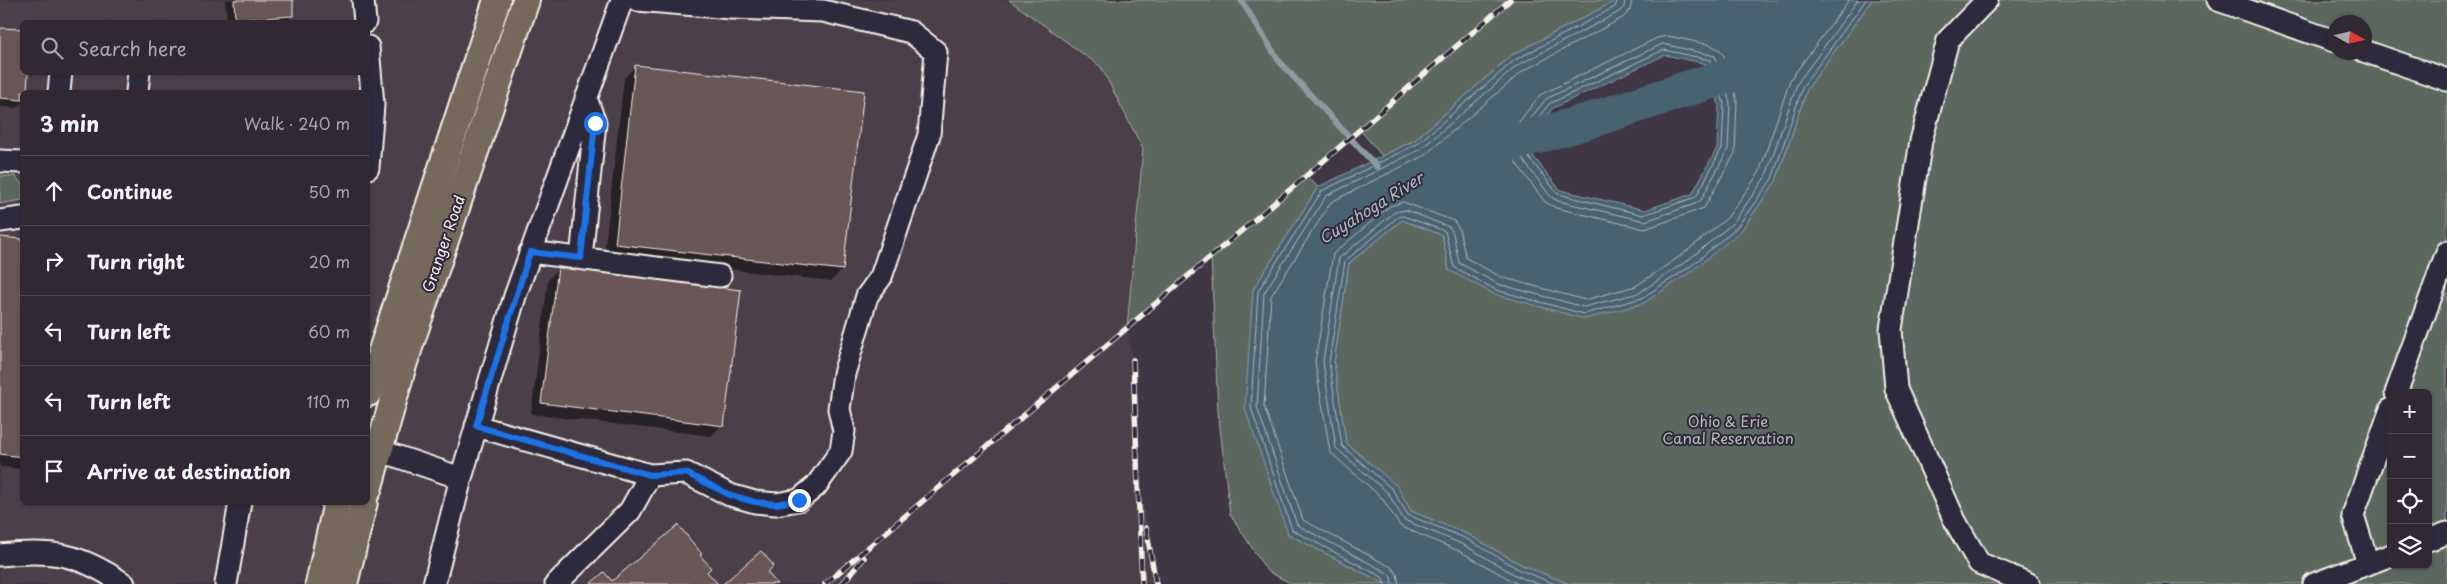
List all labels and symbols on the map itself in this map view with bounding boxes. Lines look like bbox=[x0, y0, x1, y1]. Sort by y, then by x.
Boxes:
north arrow bbox=[2327, 15, 2372, 60]
route start bbox=[584, 112, 607, 135]
water label: Cuyahoga River bbox=[1314, 164, 1430, 249]
street label: Granger Road bbox=[415, 192, 470, 295]
park label: Ohio & Erie Canal Reservation bbox=[1662, 409, 1794, 449]
route end bbox=[788, 489, 811, 512]

